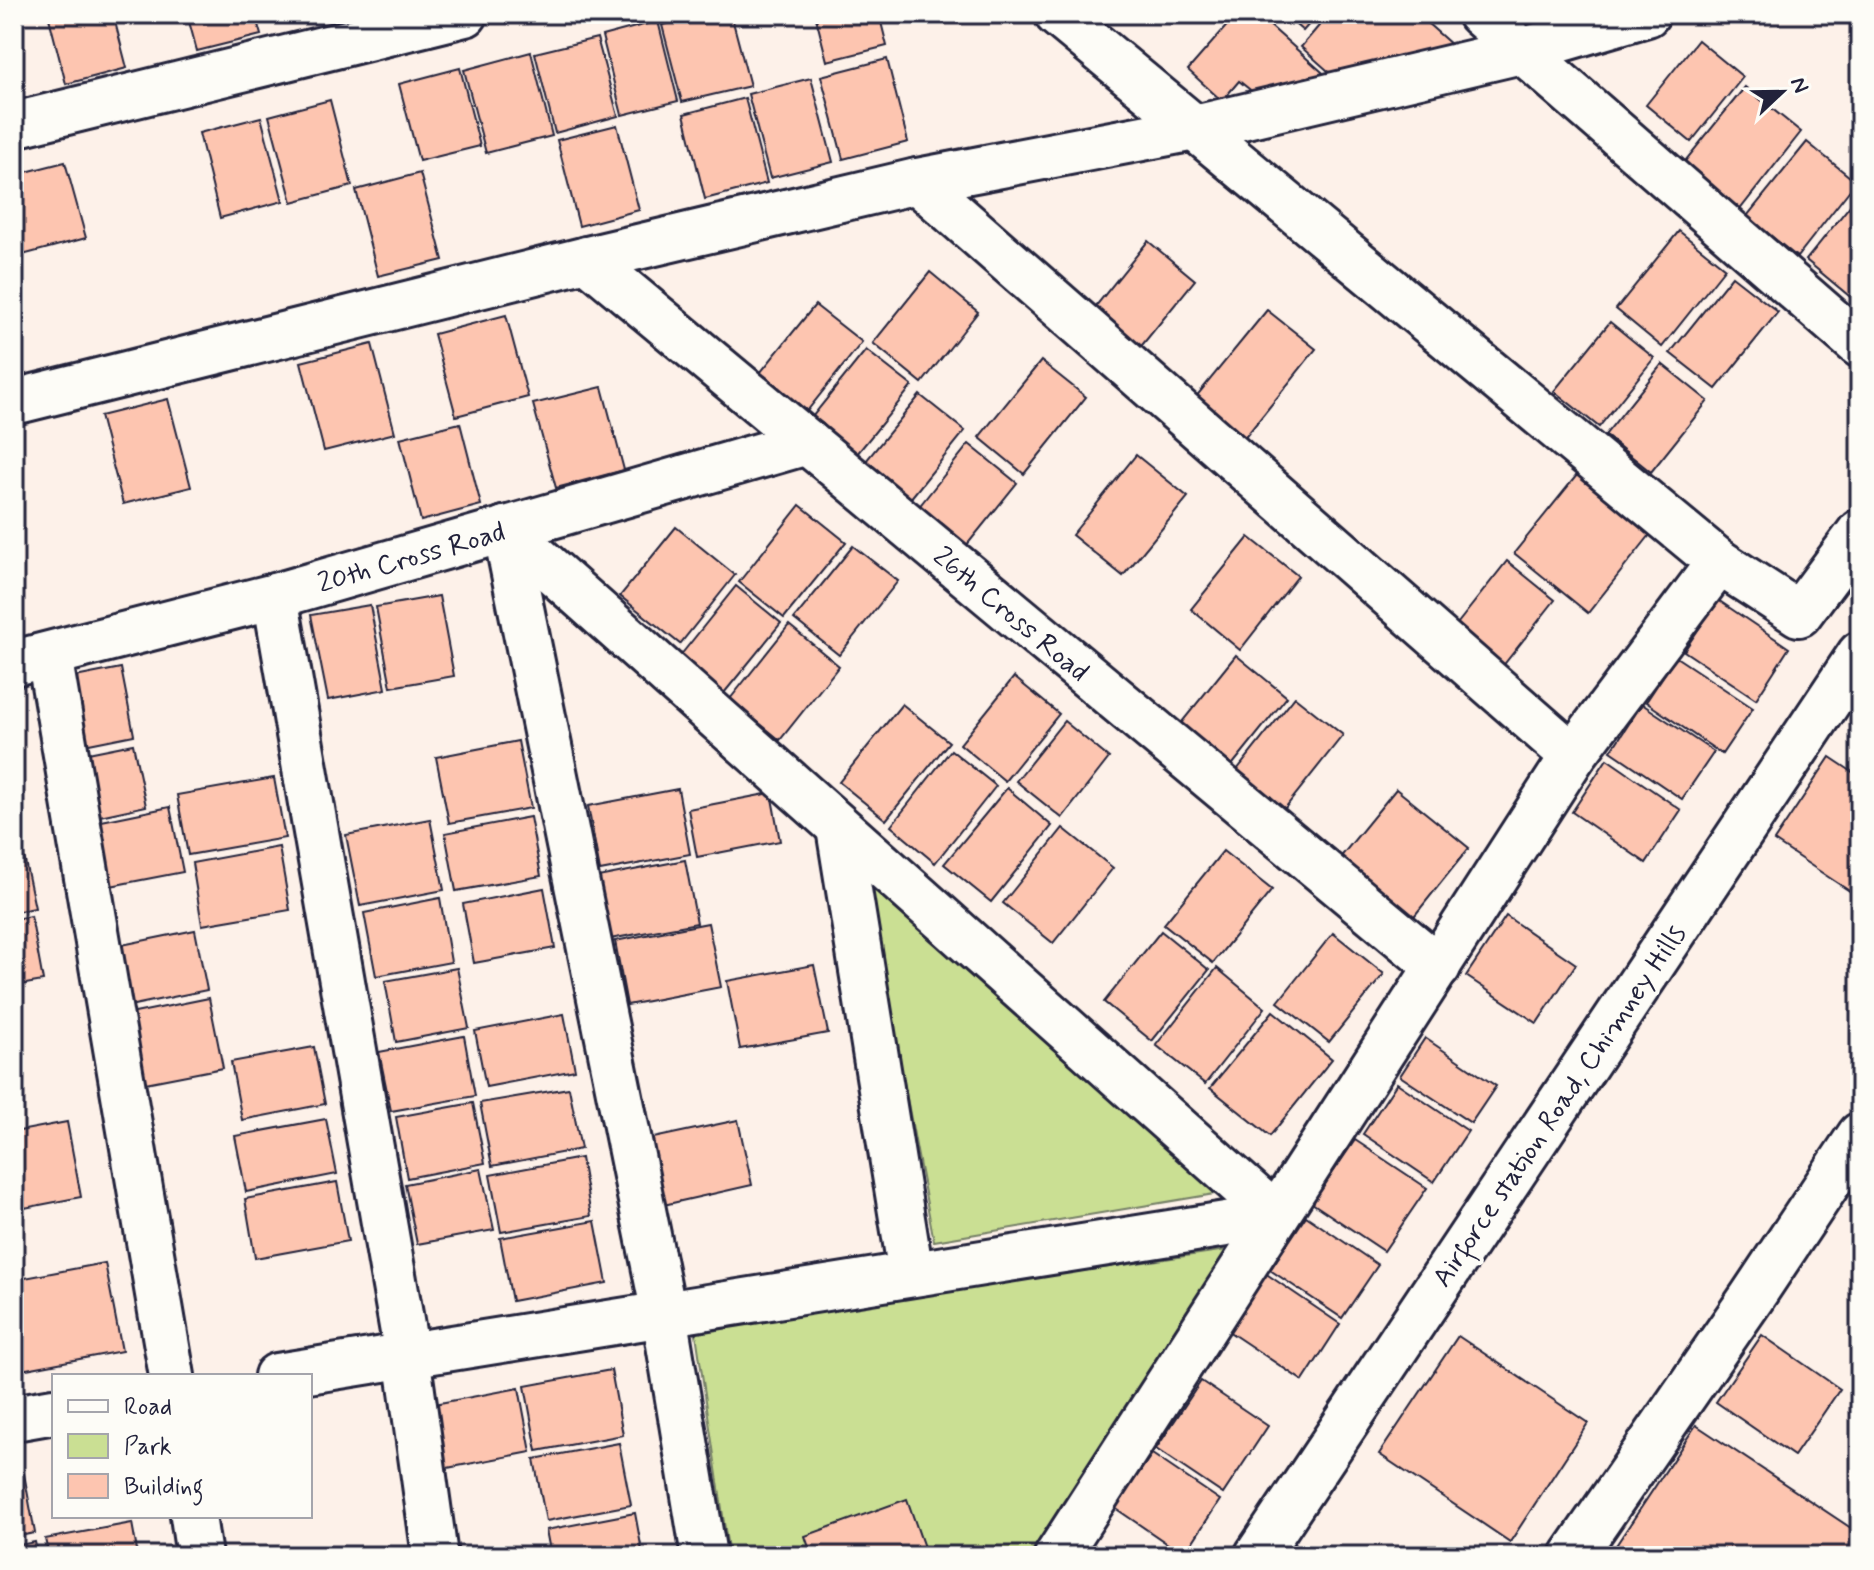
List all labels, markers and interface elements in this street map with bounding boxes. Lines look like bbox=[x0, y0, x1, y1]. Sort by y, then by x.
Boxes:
north arrow bbox=[1742, 52, 1822, 132]
text: N bbox=[1783, 73, 1814, 97]
street label: 20th Cross Road bbox=[314, 514, 510, 603]
street label: 26th Cross Road bbox=[925, 539, 1096, 691]
street label: Airforce station Road, Chimney Hills bbox=[1425, 918, 1697, 1296]
legend bbox=[52, 1374, 312, 1518]
text: Road bbox=[124, 1392, 172, 1423]
text: Park bbox=[124, 1432, 172, 1463]
text: Building bbox=[124, 1472, 204, 1506]

